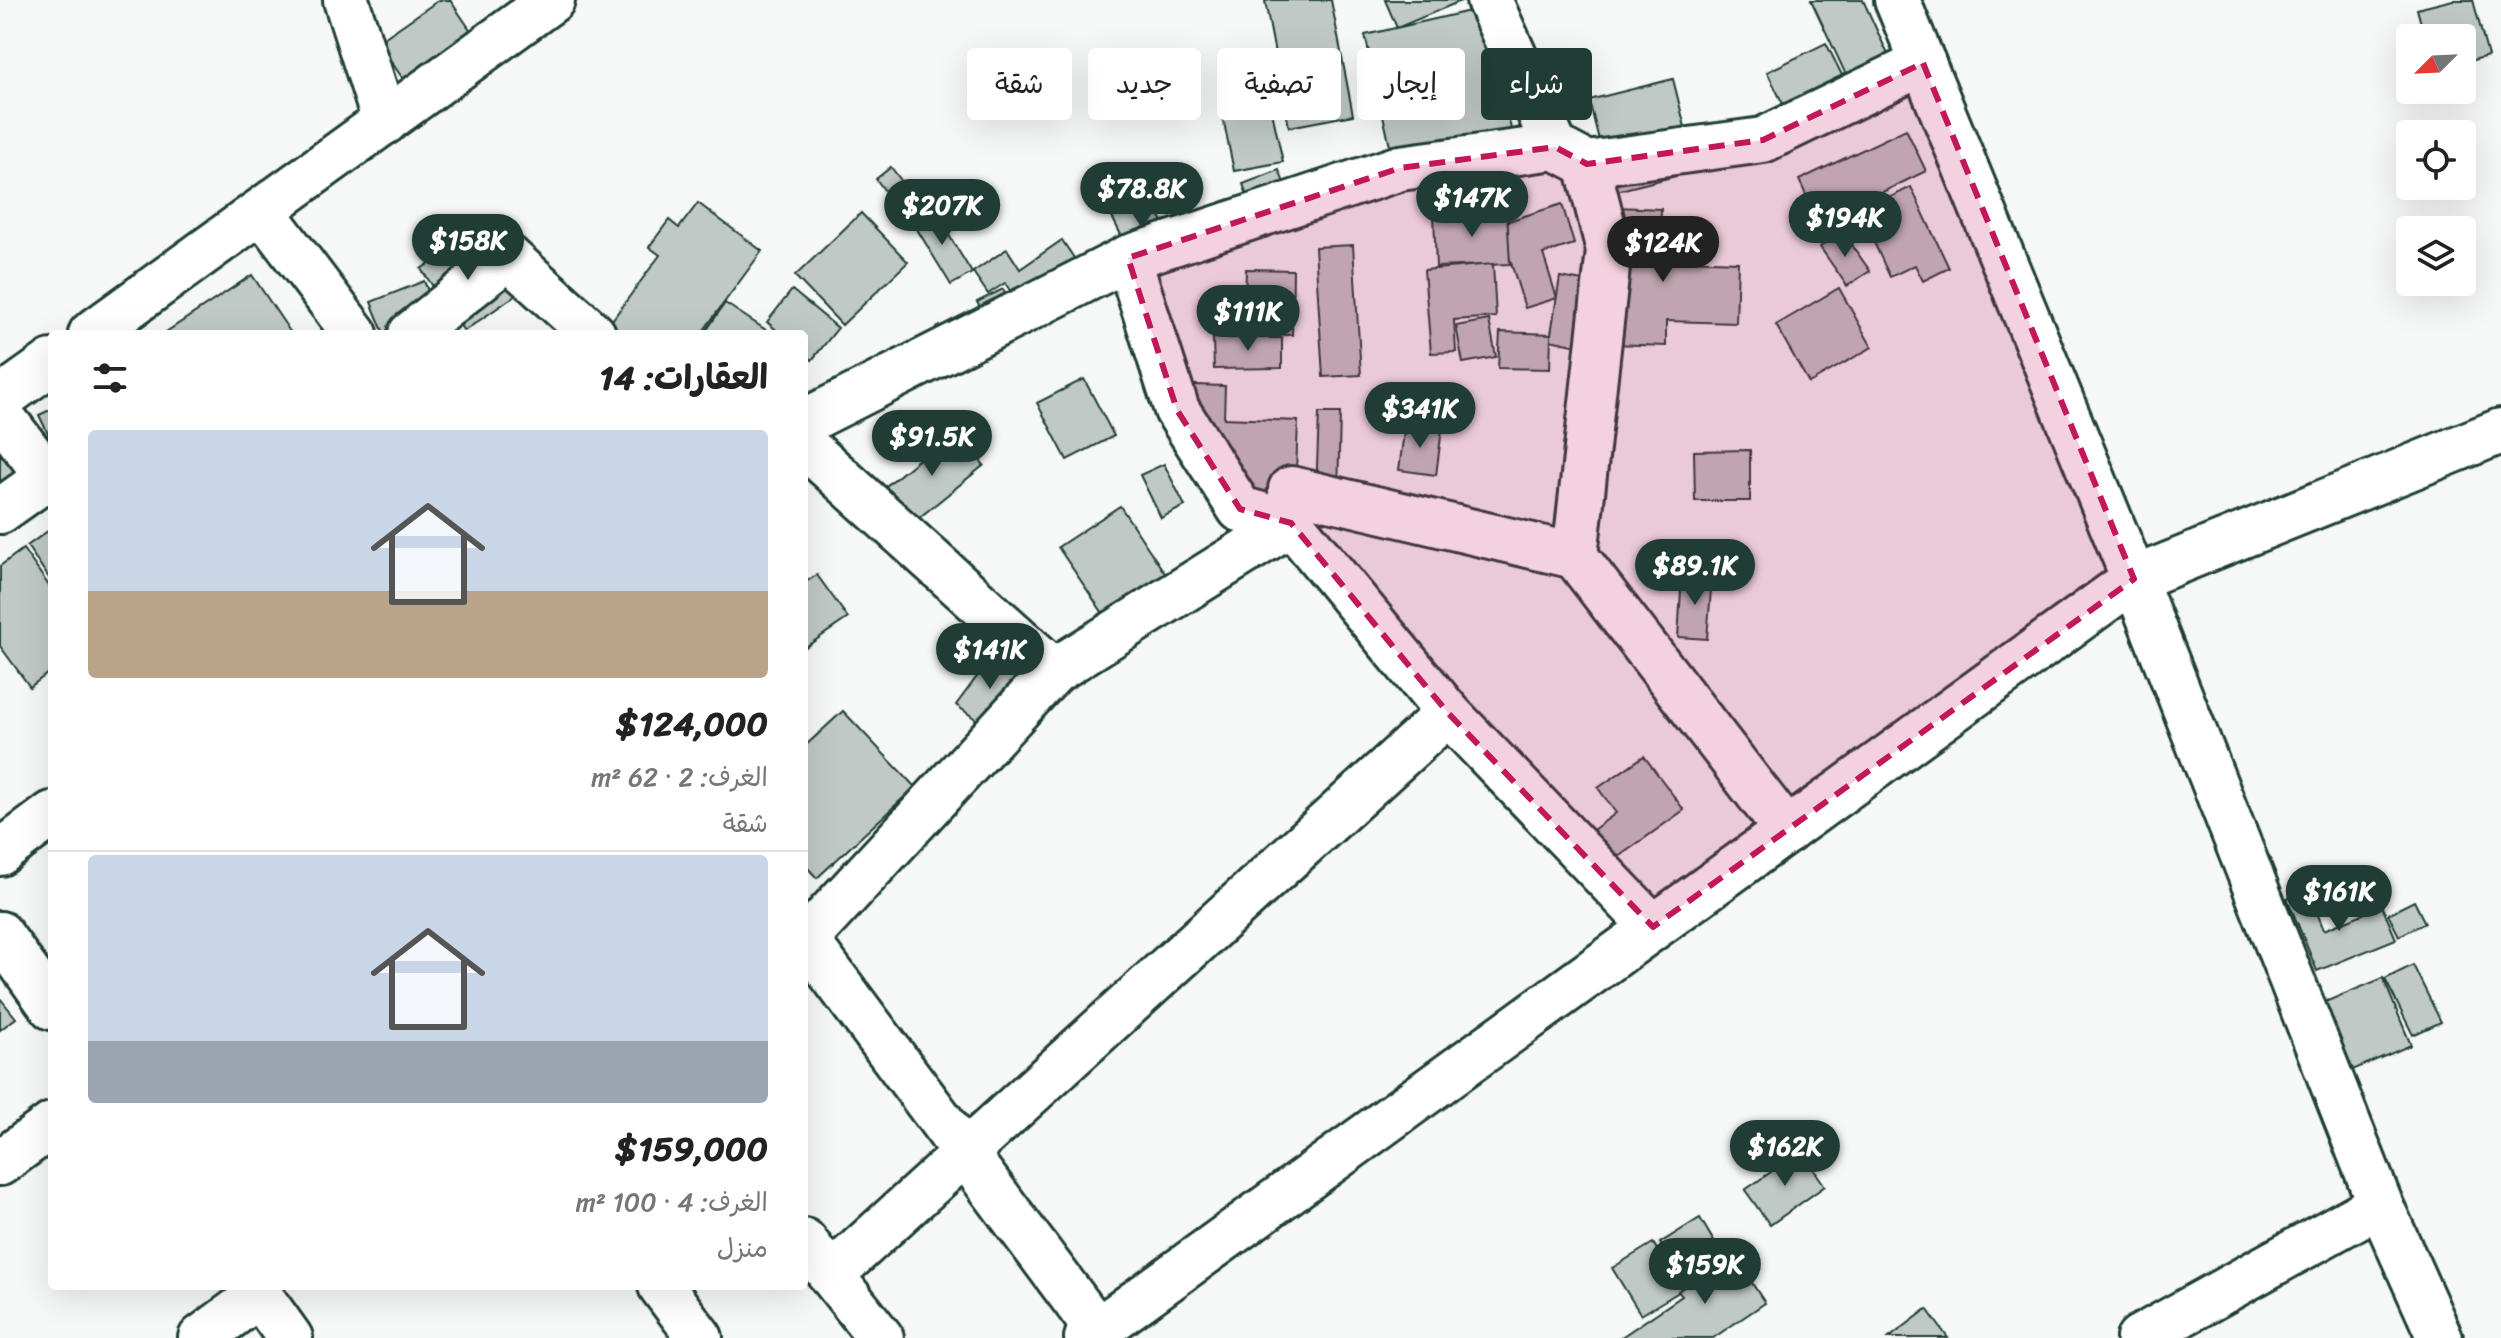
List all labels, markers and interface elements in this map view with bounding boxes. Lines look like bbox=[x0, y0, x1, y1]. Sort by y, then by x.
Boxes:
north arrow bbox=[2396, 24, 2476, 104]
map controls bbox=[2396, 24, 2476, 296]
chip: شقة bbox=[967, 48, 1072, 120]
chip: جديد bbox=[1088, 48, 1201, 120]
chip: تصفية bbox=[1217, 48, 1341, 120]
chip: إيجار bbox=[1357, 48, 1465, 120]
chip: شراء bbox=[1481, 48, 1592, 120]
button: locate bbox=[2396, 120, 2476, 200]
pin: $78.8K bbox=[1077, 162, 1207, 230]
text: $78.8K bbox=[1098, 165, 1186, 211]
pin: $147K bbox=[1416, 171, 1528, 239]
text: $147K bbox=[1434, 174, 1510, 220]
pin: $207K bbox=[886, 179, 998, 247]
text: $207K bbox=[902, 182, 982, 228]
pin: $194K bbox=[1789, 191, 1901, 259]
text: $194K bbox=[1807, 194, 1883, 240]
pin: $158K bbox=[412, 214, 524, 282]
pin: $124K bbox=[1607, 216, 1719, 284]
button: layers bbox=[2396, 216, 2476, 296]
text: $158K bbox=[430, 217, 506, 263]
text: $124K bbox=[1625, 219, 1701, 265]
pin: $111K bbox=[1192, 285, 1304, 353]
text: $111K bbox=[1215, 288, 1281, 334]
text: العقارات: 14 bbox=[599, 348, 768, 408]
icon: filters bbox=[88, 356, 132, 400]
pin: $341K bbox=[1364, 382, 1476, 450]
text: $341K bbox=[1383, 385, 1457, 431]
pin: $91.5K bbox=[867, 410, 997, 478]
text: $91.5K bbox=[890, 413, 974, 459]
icon: home bbox=[356, 482, 500, 626]
pin: $89.1K bbox=[1630, 539, 1760, 607]
text: $89.1K bbox=[1653, 542, 1737, 588]
pin: $141K bbox=[934, 623, 1046, 691]
text: $141K bbox=[954, 626, 1026, 672]
text: $124,000 bbox=[616, 694, 768, 754]
text: الغرف: 2 · 62 m² bbox=[591, 754, 768, 800]
text: شقة bbox=[723, 800, 768, 846]
pin: $161K bbox=[2283, 865, 2395, 933]
text: $161K bbox=[2304, 868, 2374, 914]
icon: home bbox=[356, 907, 500, 1051]
text: $159,000 bbox=[615, 1119, 768, 1179]
pin: $162K bbox=[1729, 1120, 1841, 1188]
text: $162K bbox=[1748, 1123, 1822, 1169]
text: الغرف: 4 · 100 m² bbox=[576, 1179, 768, 1225]
text: منزل bbox=[717, 1225, 768, 1271]
pin: $159K bbox=[1649, 1238, 1761, 1306]
text: $159K bbox=[1667, 1241, 1743, 1287]

